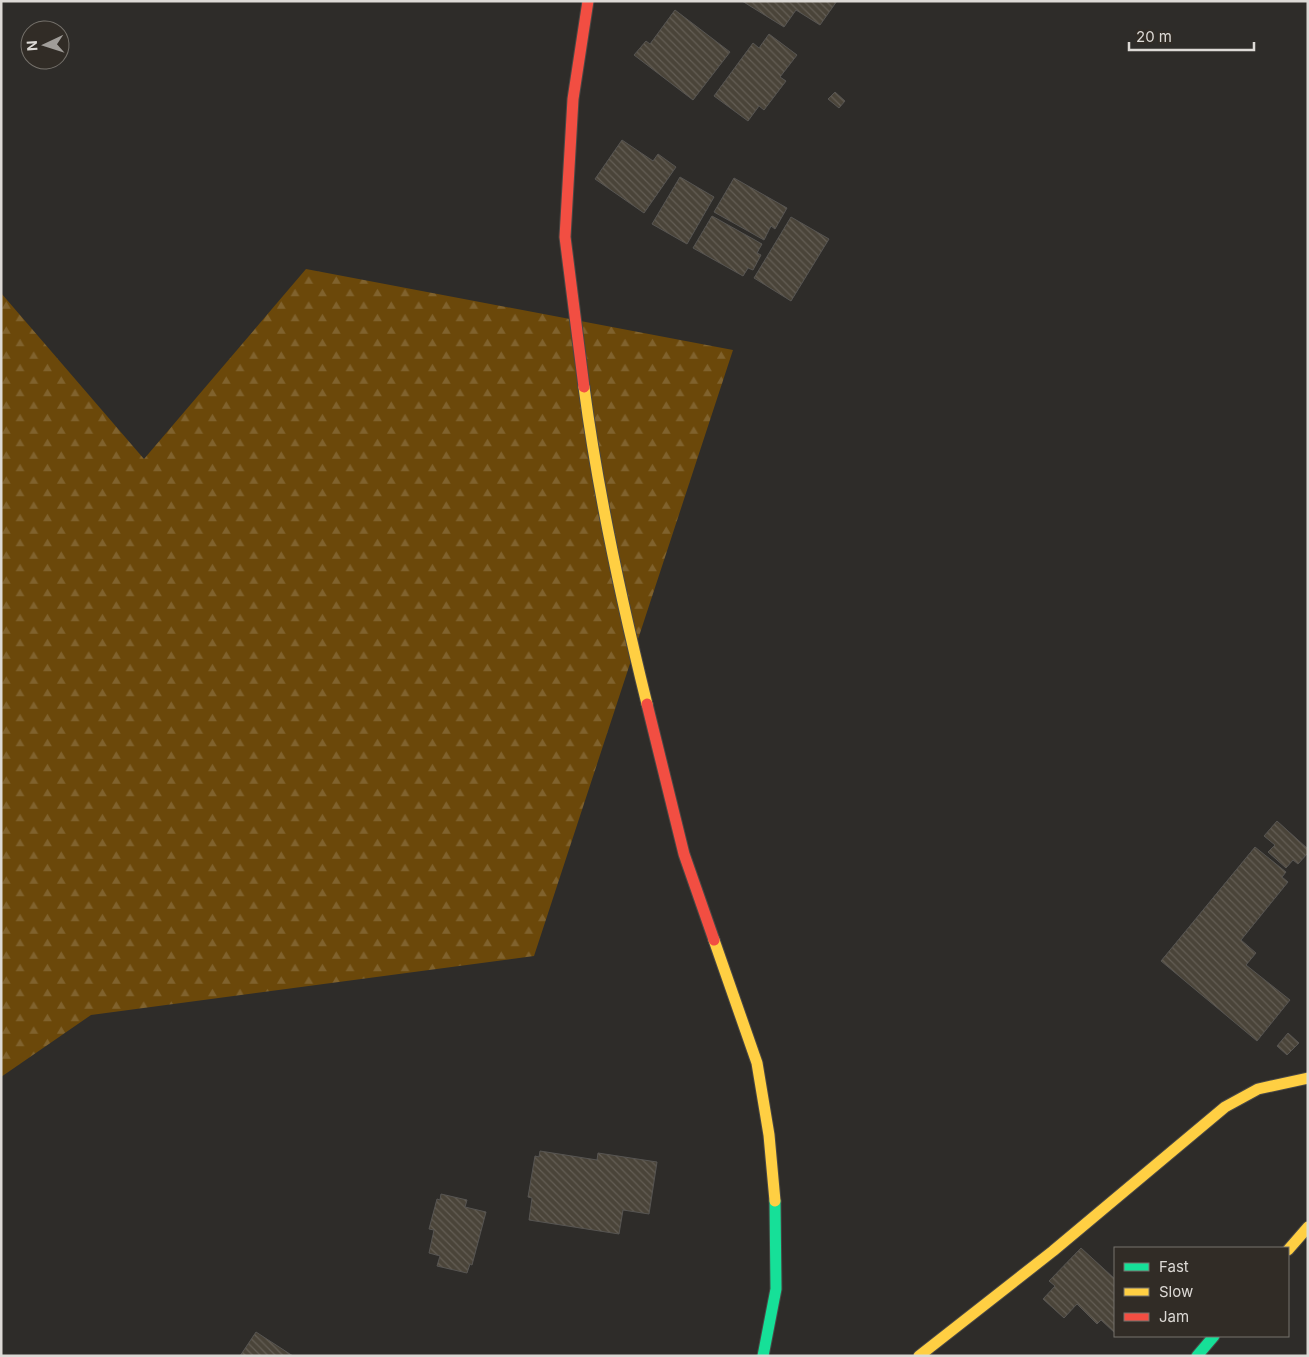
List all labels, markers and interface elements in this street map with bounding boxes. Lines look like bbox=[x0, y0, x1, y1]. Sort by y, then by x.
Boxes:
north arrow bbox=[20, 20, 70, 70]
scale bar bbox=[1129, 20, 1254, 52]
text: 20 m bbox=[1136, 27, 1172, 46]
text: N bbox=[23, 40, 40, 52]
legend bbox=[1114, 1247, 1289, 1337]
text: Fast bbox=[1159, 1257, 1189, 1276]
text: Slow bbox=[1159, 1282, 1193, 1301]
text: Jam bbox=[1159, 1307, 1189, 1326]

